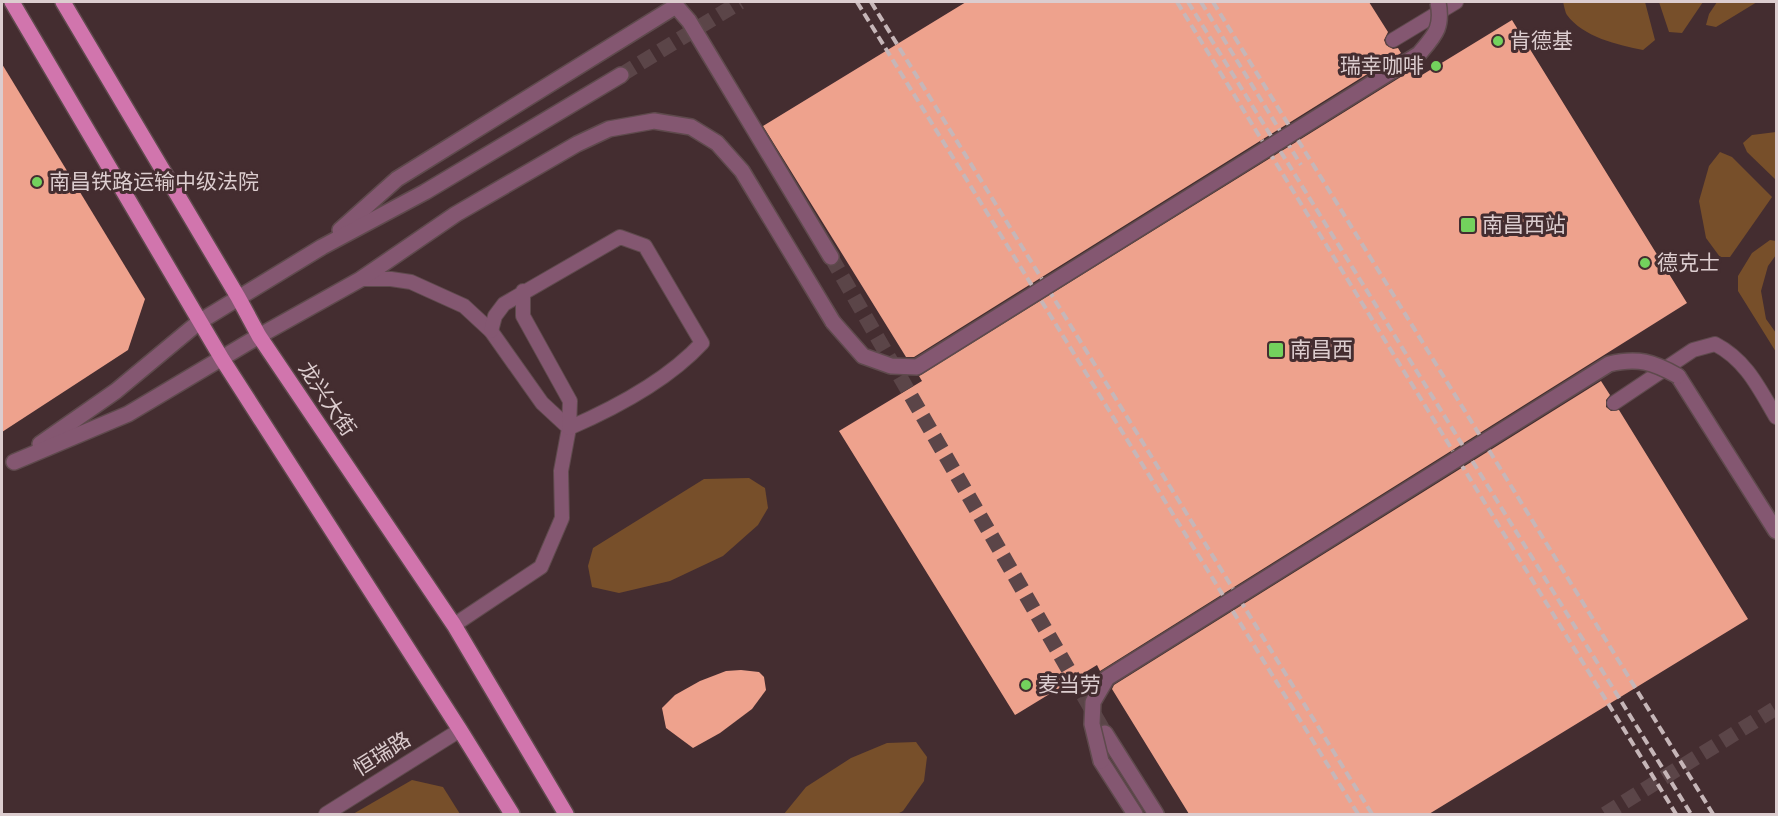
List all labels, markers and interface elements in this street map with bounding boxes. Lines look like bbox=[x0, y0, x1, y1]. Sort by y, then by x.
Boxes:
place label: 肯德基 bbox=[1510, 26, 1573, 55]
marker: 肯德基 bbox=[1491, 34, 1505, 48]
place label: 瑞幸咖啡 bbox=[1340, 51, 1424, 80]
marker: 瑞幸咖啡 bbox=[1429, 59, 1443, 73]
place label: 南昌铁路运输中级法院 bbox=[49, 167, 259, 196]
marker: 南昌铁路运输中级法院 bbox=[30, 175, 44, 189]
place label: 南昌西站 bbox=[1482, 210, 1566, 239]
marker: 南昌西站 bbox=[1459, 216, 1477, 234]
place label: 德克士 bbox=[1657, 248, 1720, 277]
marker: 德克士 bbox=[1638, 256, 1652, 270]
place label: 南昌西 bbox=[1290, 335, 1353, 364]
marker: 南昌西 bbox=[1267, 341, 1285, 359]
street label: 龙兴大街 bbox=[292, 356, 363, 442]
place label: 麦当劳 bbox=[1038, 670, 1101, 699]
marker: 麦当劳 bbox=[1019, 678, 1033, 692]
street label: 恒瑞路 bbox=[347, 725, 416, 783]

